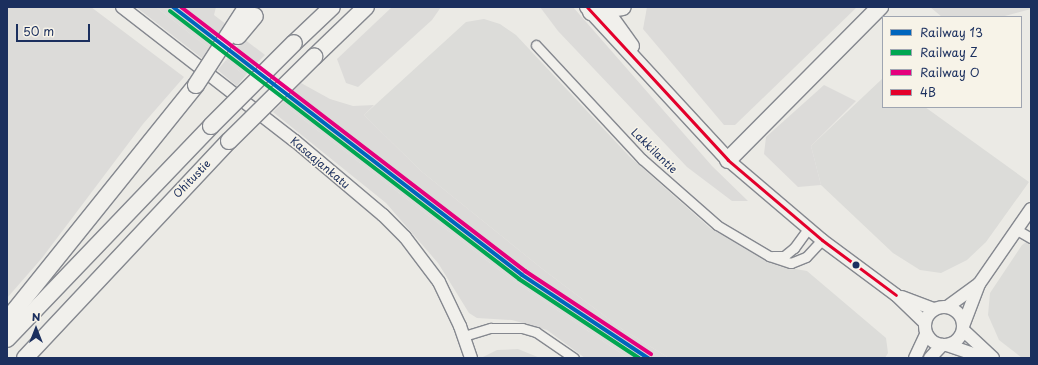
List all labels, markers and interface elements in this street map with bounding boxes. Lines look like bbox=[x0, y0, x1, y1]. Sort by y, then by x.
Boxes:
scale bar bbox=[18, 16, 92, 42]
legend bbox=[882, 16, 1022, 108]
text: 50 m bbox=[23, 22, 54, 40]
text: Railway 13 bbox=[920, 23, 983, 41]
text: Railway Z bbox=[920, 43, 978, 61]
text: Railway O bbox=[920, 63, 980, 81]
text: 4B bbox=[920, 83, 936, 101]
street label: Lakkilantie bbox=[628, 126, 680, 176]
street label: Kasaajankatu bbox=[288, 134, 352, 192]
street label: Ohitustie bbox=[171, 157, 213, 201]
unlabelled marker bbox=[851, 260, 861, 270]
text: N bbox=[32, 308, 40, 325]
north arrow bbox=[16, 309, 56, 349]

